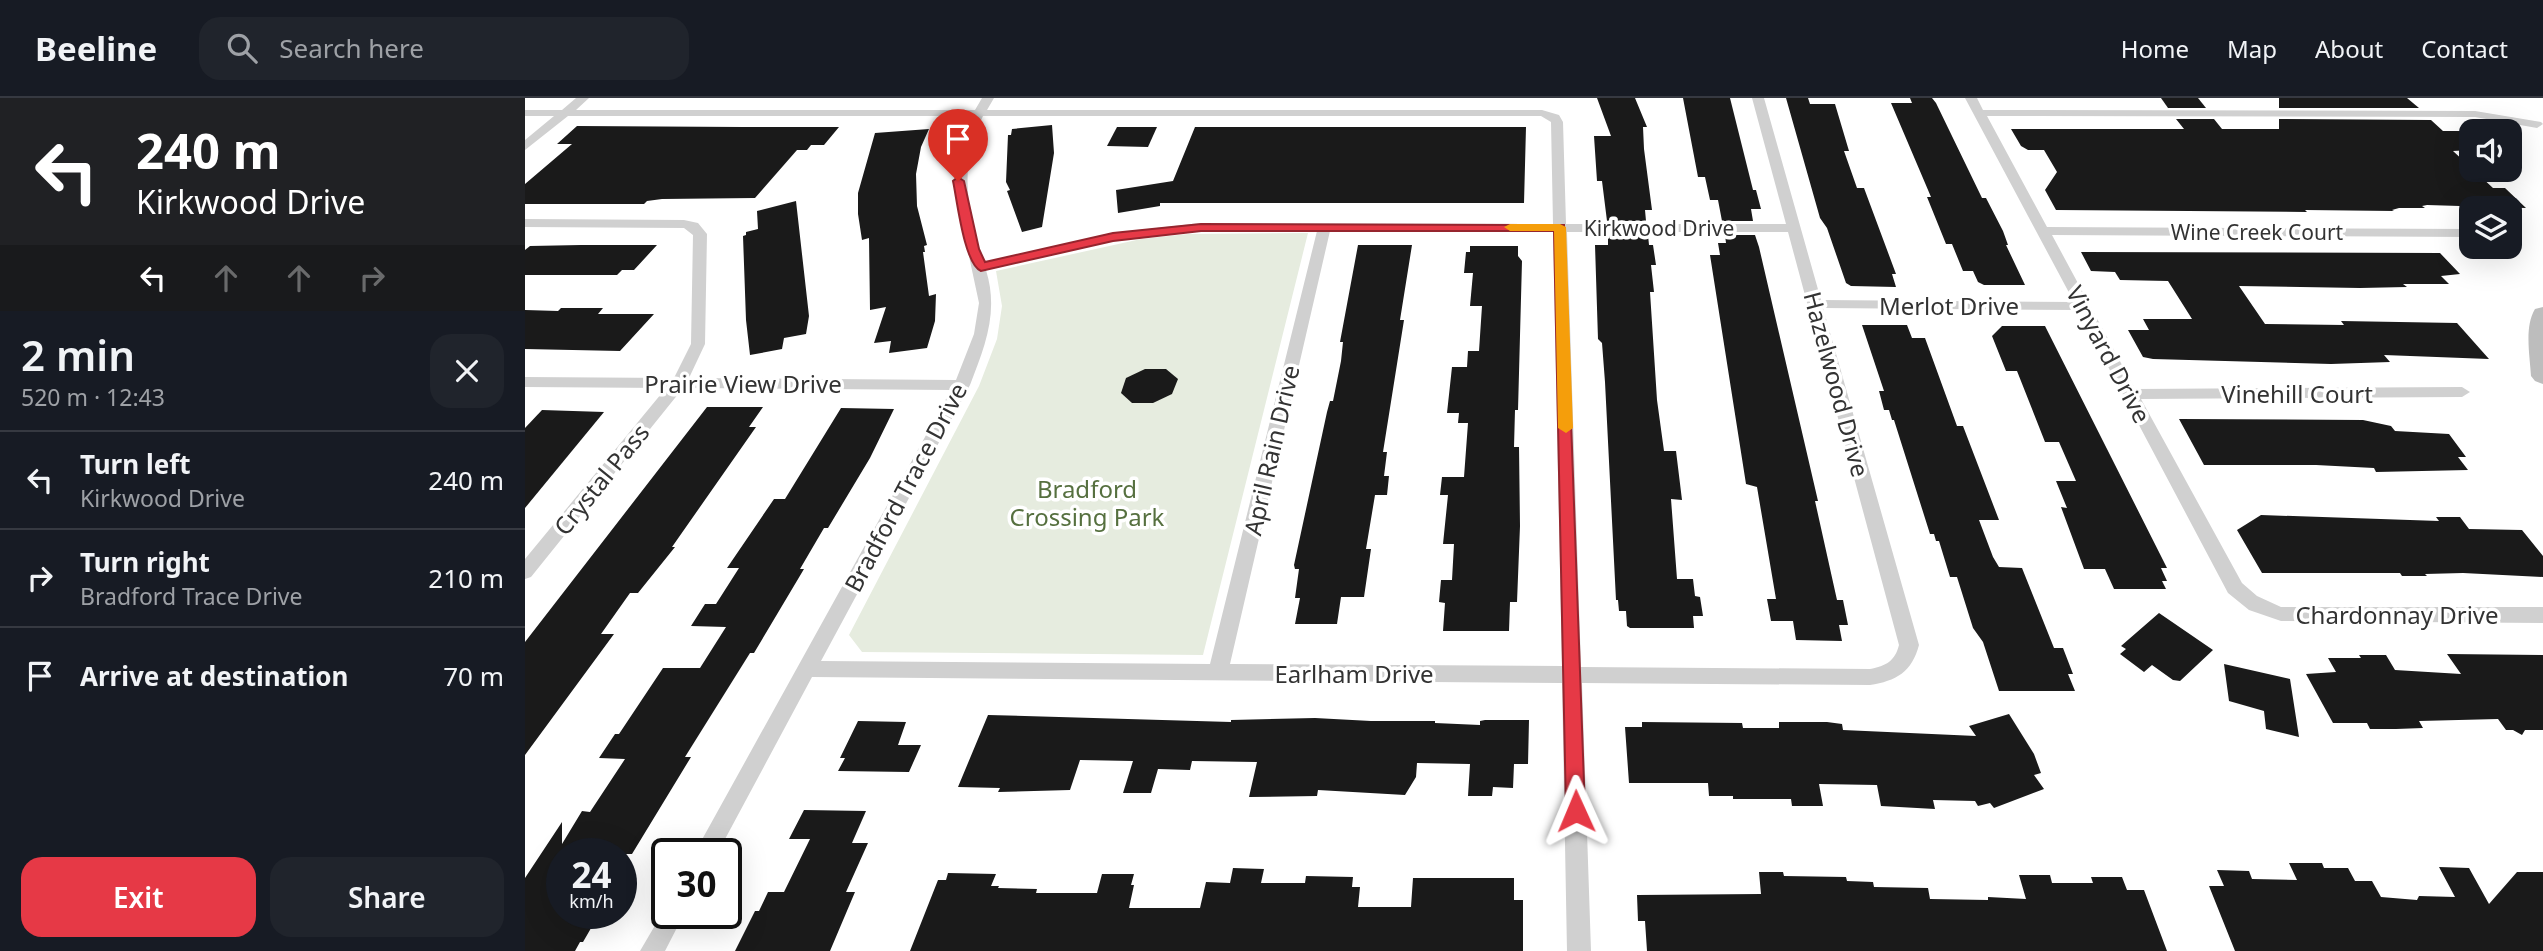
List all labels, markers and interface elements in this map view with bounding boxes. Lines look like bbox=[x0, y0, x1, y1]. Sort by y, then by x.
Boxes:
search box bbox=[199, 17, 689, 80]
text: Beeline bbox=[35, 26, 157, 71]
icon: search bbox=[223, 29, 261, 67]
text: Search here bbox=[279, 30, 424, 66]
text: Home bbox=[2121, 32, 2189, 65]
text: Map bbox=[2227, 32, 2277, 65]
text: About bbox=[2315, 32, 2383, 65]
text: Contact bbox=[2421, 32, 2508, 65]
pin bbox=[928, 109, 988, 181]
text: 240 m bbox=[136, 117, 281, 183]
map controls bbox=[2459, 119, 2522, 259]
button: sound bbox=[2459, 119, 2522, 182]
icon: arrive bbox=[939, 120, 977, 158]
icon: left bbox=[21, 126, 112, 217]
text: Kirkwood Drive bbox=[136, 180, 365, 223]
button: layers bbox=[2459, 196, 2522, 259]
street label: Kirkwood Drive bbox=[1584, 214, 1734, 242]
street label: Wine Creek Court bbox=[2171, 218, 2344, 246]
icon: left bbox=[134, 259, 172, 297]
icon: ahead bbox=[207, 259, 245, 297]
icon: ahead bbox=[280, 259, 318, 297]
icon: right bbox=[353, 259, 391, 297]
street label: Vinyard Drive bbox=[2059, 280, 2159, 428]
street label: Hazelwood Drive bbox=[1796, 288, 1878, 480]
street label: Merlot Drive bbox=[1879, 289, 2019, 322]
text: 2 min bbox=[21, 326, 135, 383]
button: close bbox=[430, 334, 504, 408]
street label: April Rain Drive bbox=[1235, 362, 1307, 538]
street label: Prairie View Drive bbox=[644, 367, 842, 400]
street label: Bradford Trace Drive bbox=[836, 377, 974, 597]
street label: Vinehill Court bbox=[2221, 377, 2373, 410]
text: 520 m · 12:43 bbox=[21, 381, 165, 413]
street label: Crystal Pass bbox=[546, 416, 656, 542]
text: Turn left bbox=[80, 446, 191, 482]
icon: left bbox=[21, 461, 59, 499]
text: 240 m bbox=[428, 462, 504, 498]
park label: Bradford Crossing Park bbox=[1010, 472, 1165, 533]
text: Kirkwood Drive bbox=[80, 482, 245, 514]
text: Turn right bbox=[80, 544, 210, 580]
icon: right bbox=[21, 559, 59, 597]
text: 210 m bbox=[428, 560, 504, 596]
text: Bradford Trace Drive bbox=[80, 580, 302, 612]
street label: Chardonnay Drive bbox=[2295, 598, 2499, 631]
icon: arrive bbox=[21, 657, 59, 695]
street label: Earlham Drive bbox=[1274, 657, 1434, 690]
text: Arrive at destination bbox=[80, 658, 349, 694]
text: 70 m bbox=[443, 658, 504, 694]
position arrow bbox=[1539, 774, 1613, 848]
speed limit sign: 30 bbox=[651, 838, 742, 929]
text: 24 bbox=[571, 851, 612, 898]
button: Exit bbox=[21, 857, 256, 937]
button: Share bbox=[270, 857, 504, 937]
text: km/h bbox=[569, 889, 614, 913]

